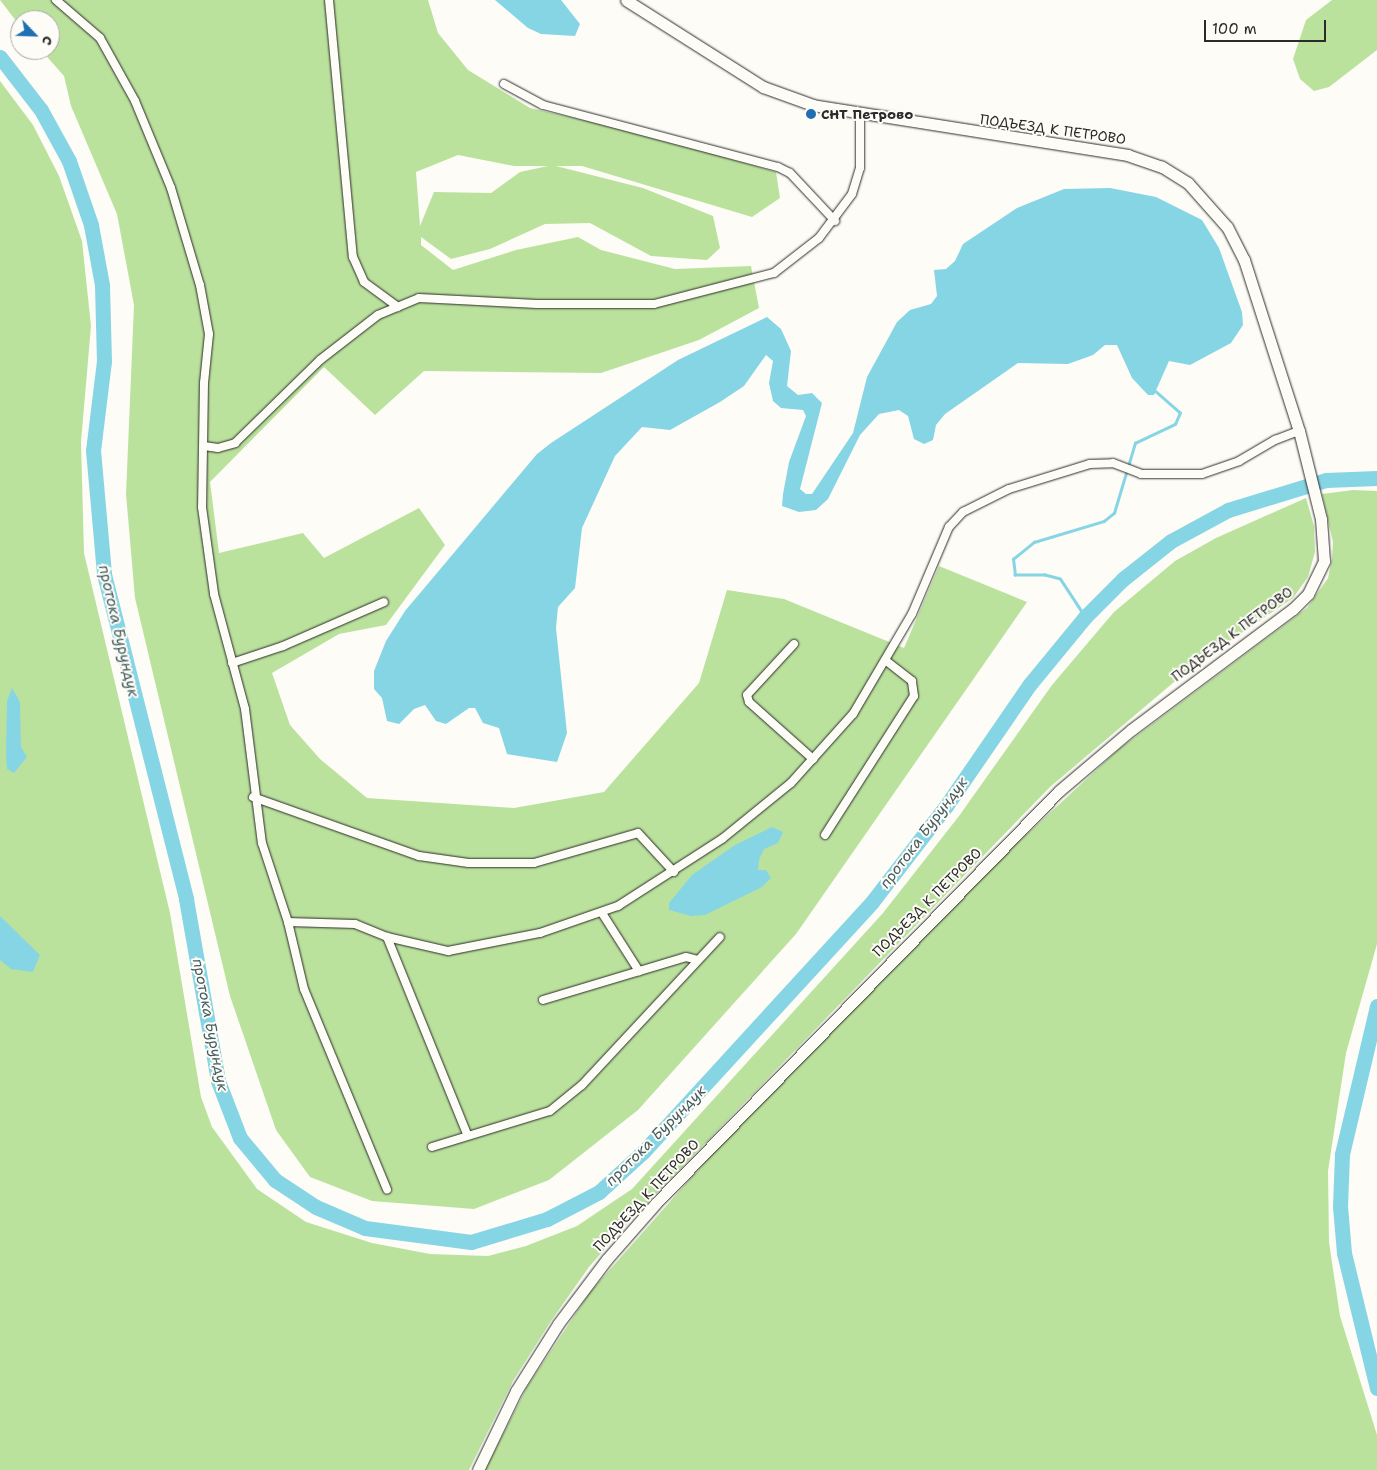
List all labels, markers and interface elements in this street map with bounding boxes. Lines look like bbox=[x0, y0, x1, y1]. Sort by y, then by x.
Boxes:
north arrow bbox=[10, 10, 60, 60]
scale bar bbox=[1207, 10, 1330, 42]
text: 100 m bbox=[1212, 19, 1257, 39]
text: С bbox=[38, 33, 58, 48]
place label: СНТ Петрово bbox=[821, 106, 913, 122]
marker: СНТ Петрово bbox=[805, 108, 817, 120]
street label: ПОДЪЕЗД К ПЕТРОВО bbox=[979, 110, 1127, 148]
water label: протока Бурундук bbox=[94, 563, 142, 699]
street label: ПОДЪЕЗД К ПЕТРОВО bbox=[1168, 583, 1296, 685]
water label: протока Бурундук bbox=[876, 774, 972, 892]
street label: ПОДЪЕЗД К ПЕТРОВО bbox=[869, 844, 985, 960]
water label: протока Бурундук bbox=[188, 957, 232, 1093]
water label: протока Бурундук bbox=[602, 1082, 710, 1190]
street label: ПОДЪЕЗД К ПЕТРОВО bbox=[590, 1135, 702, 1255]

